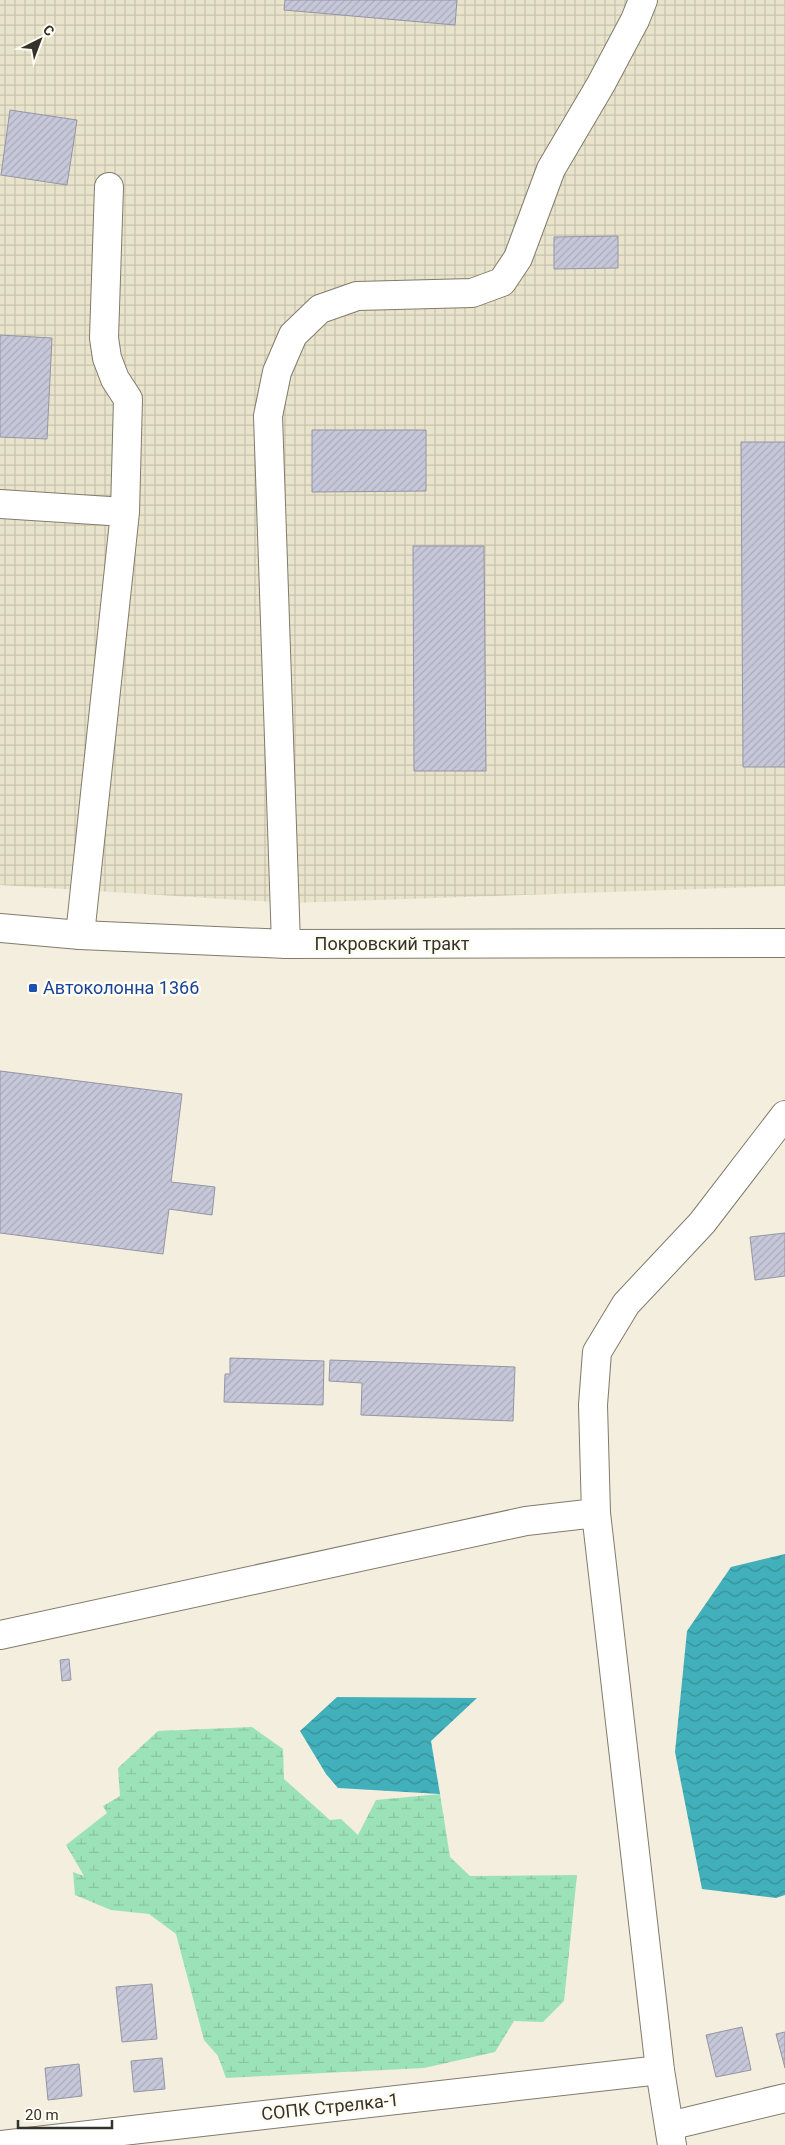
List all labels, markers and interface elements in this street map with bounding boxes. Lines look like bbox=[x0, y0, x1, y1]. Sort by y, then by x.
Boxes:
north arrow bbox=[15, 15, 65, 65]
text: С bbox=[40, 21, 57, 39]
street label: Покровский тракт bbox=[315, 933, 470, 954]
place label: Автоколонна 1366 bbox=[43, 977, 199, 998]
marker: Автоколонна 1366 bbox=[27, 982, 39, 994]
street label: СОПК Стрелка-1 bbox=[260, 2089, 400, 2124]
scale bar bbox=[18, 2098, 111, 2130]
text: 20 m bbox=[25, 2106, 59, 2124]

